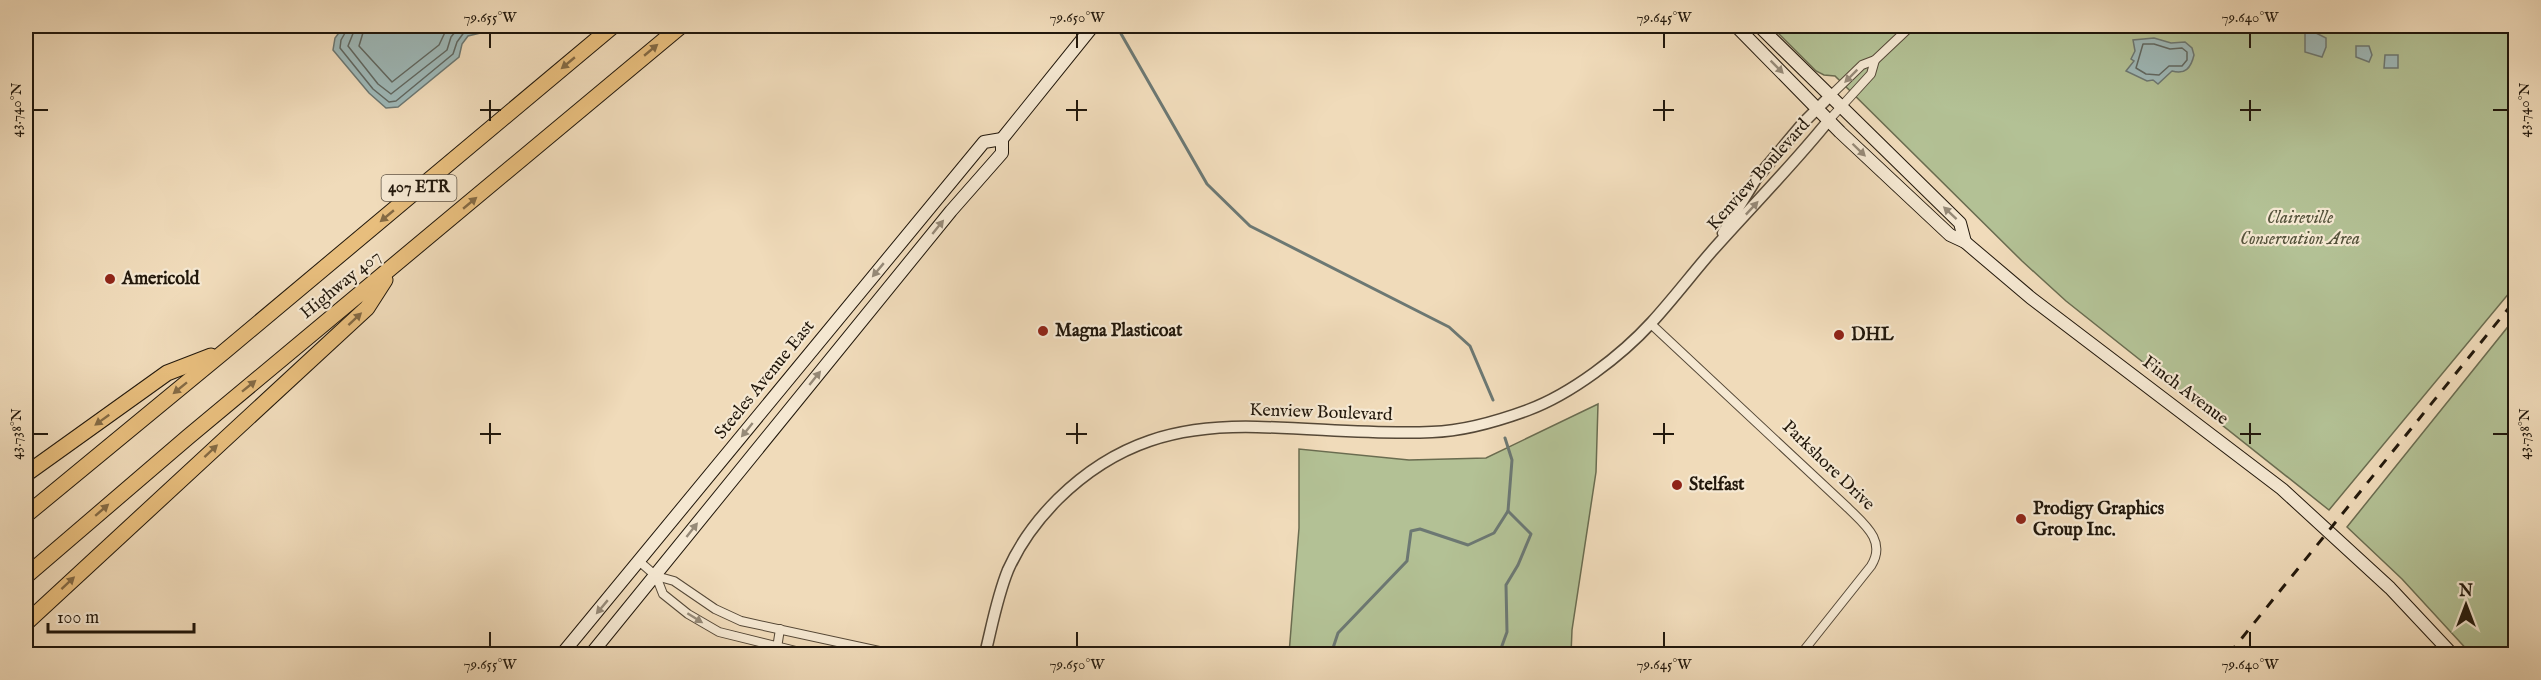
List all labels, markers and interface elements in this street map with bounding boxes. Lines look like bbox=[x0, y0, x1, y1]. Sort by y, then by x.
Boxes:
text: 79.655°W bbox=[463, 8, 517, 27]
text: 79.650°W bbox=[1050, 8, 1105, 27]
text: 79.645°W bbox=[1637, 8, 1692, 27]
text: 79.640°W bbox=[2222, 8, 2279, 27]
one-way arrow bbox=[643, 44, 659, 57]
one-way arrow bbox=[561, 56, 576, 69]
one-way arrow bbox=[1769, 60, 1783, 74]
one-way arrow bbox=[1845, 68, 1859, 82]
text: 43.740°N bbox=[7, 83, 26, 137]
text: 43.740°N bbox=[2515, 83, 2534, 137]
street label: Kenview Boulevard bbox=[1703, 114, 1816, 236]
one-way arrow bbox=[1852, 143, 1867, 157]
road number: 407 ETR bbox=[382, 175, 456, 201]
one-way arrow bbox=[462, 197, 478, 210]
one-way arrow bbox=[1745, 201, 1758, 216]
one-way arrow bbox=[1942, 206, 1957, 220]
park label: Claireville Conservation Area bbox=[2240, 207, 2360, 251]
one-way arrow bbox=[379, 209, 395, 222]
one-way arrow bbox=[931, 220, 944, 235]
street label: Highway 407 bbox=[296, 245, 386, 325]
one-way arrow bbox=[872, 262, 885, 278]
place label: Americold bbox=[121, 268, 200, 291]
marker: Americold bbox=[103, 272, 117, 286]
one-way arrow bbox=[347, 313, 362, 326]
street label: Steeles Avenue East bbox=[710, 316, 820, 444]
place label: Magna Plasticoat bbox=[1055, 320, 1183, 343]
marker: Magna Plasticoat bbox=[1036, 324, 1050, 338]
place label: DHL bbox=[1851, 324, 1895, 347]
marker: DHL bbox=[1832, 328, 1846, 342]
street label: Finch Avenue bbox=[2137, 351, 2233, 431]
one-way arrow bbox=[808, 370, 821, 386]
one-way arrow bbox=[241, 380, 256, 393]
one-way arrow bbox=[173, 381, 188, 394]
street label: Kenview Boulevard bbox=[1249, 399, 1393, 427]
text: 43.738°N bbox=[7, 408, 26, 460]
text: 43.738°N bbox=[2515, 408, 2534, 460]
one-way arrow bbox=[94, 414, 110, 426]
street label: Parkshore Drive bbox=[1777, 416, 1879, 516]
one-way arrow bbox=[740, 422, 753, 438]
one-way arrow bbox=[204, 444, 219, 458]
place label: Stelfast bbox=[1689, 474, 1745, 497]
marker: Stelfast bbox=[1670, 478, 1684, 492]
place label: Prodigy Graphics Group Inc. bbox=[2033, 498, 2165, 542]
one-way arrow bbox=[94, 504, 109, 517]
marker: Prodigy Graphics Group Inc. bbox=[2014, 512, 2028, 526]
one-way arrow bbox=[686, 522, 699, 538]
north arrow bbox=[2436, 575, 2496, 635]
one-way arrow bbox=[61, 576, 76, 590]
text: N bbox=[2458, 582, 2473, 602]
scale bar bbox=[48, 596, 194, 634]
one-way arrow bbox=[596, 599, 609, 614]
text: 100 m bbox=[57, 607, 99, 630]
one-way arrow bbox=[687, 612, 703, 623]
text: 79.655°W bbox=[463, 655, 517, 674]
text: 79.650°W bbox=[1050, 655, 1105, 674]
text: 79.645°W bbox=[1637, 655, 1692, 674]
text: 79.640°W bbox=[2222, 655, 2279, 674]

